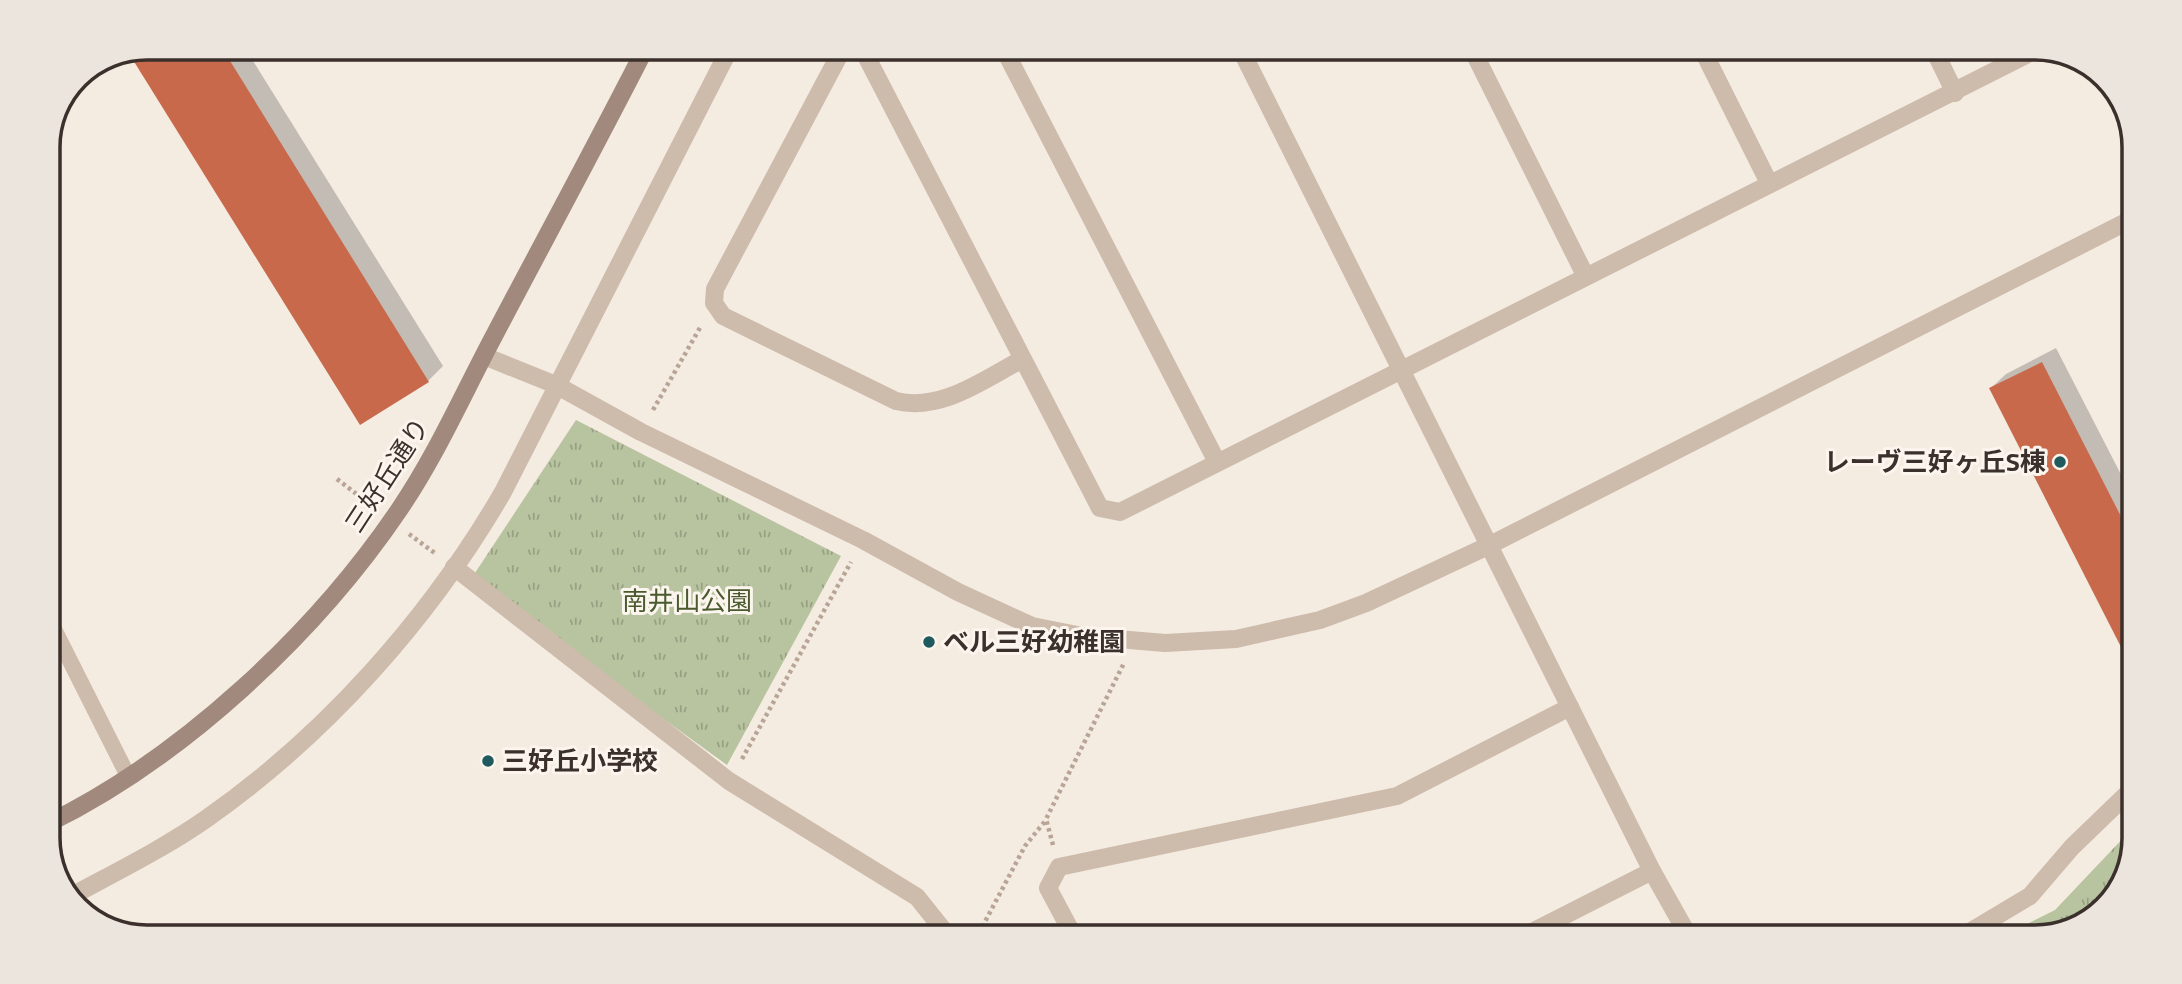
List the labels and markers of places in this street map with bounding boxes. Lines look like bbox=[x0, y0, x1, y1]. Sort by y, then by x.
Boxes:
place label: レーヴ三好ヶ丘S棟 bbox=[1824, 442, 2046, 481]
marker: レーヴ三好ヶ丘S棟 bbox=[2052, 454, 2068, 470]
place label: ベル三好幼稚園 bbox=[943, 622, 1125, 661]
marker: ベル三好幼稚園 bbox=[921, 634, 937, 650]
place label: 三好丘小学校 bbox=[502, 741, 658, 780]
marker: 三好丘小学校 bbox=[480, 753, 496, 769]

